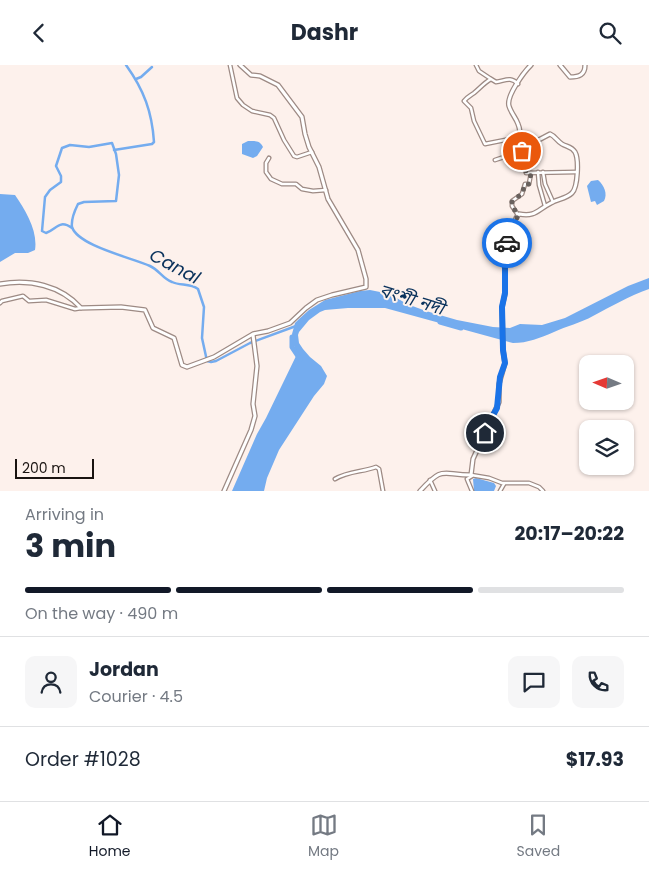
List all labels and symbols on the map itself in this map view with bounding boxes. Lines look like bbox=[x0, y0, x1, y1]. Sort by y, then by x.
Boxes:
pin bbox=[501, 130, 543, 172]
courier bbox=[482, 218, 532, 268]
water label: Canal bbox=[145, 242, 205, 290]
water label: বংশী নদী bbox=[376, 277, 451, 322]
north arrow bbox=[579, 355, 634, 410]
pin bbox=[464, 412, 506, 454]
scale bar bbox=[15, 456, 94, 479]

